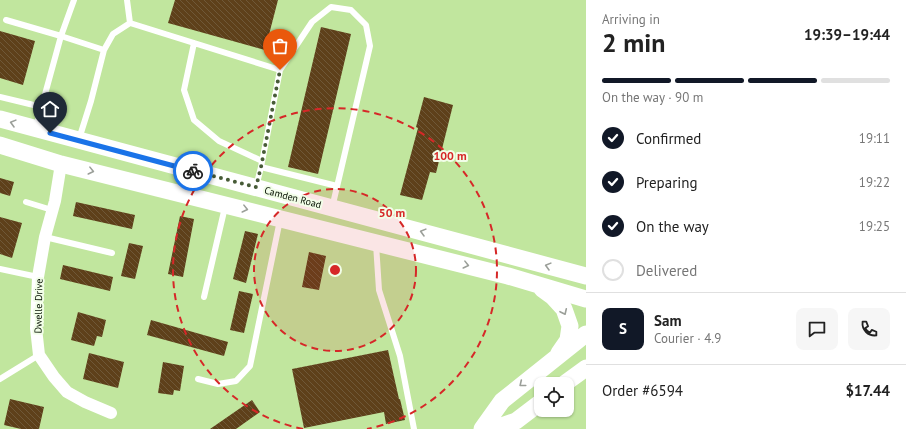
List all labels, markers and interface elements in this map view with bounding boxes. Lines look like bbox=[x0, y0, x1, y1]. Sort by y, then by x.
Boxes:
text: Arriving in bbox=[602, 11, 660, 28]
text: 19:39–19:44 bbox=[804, 25, 890, 44]
text: 2 min bbox=[602, 26, 665, 59]
pin bbox=[263, 29, 297, 70]
icon: bag bbox=[269, 35, 291, 57]
text: On the way · 90 m bbox=[602, 89, 703, 106]
pin bbox=[33, 92, 67, 133]
icon: home bbox=[39, 98, 61, 120]
one-way arrow bbox=[10, 119, 16, 127]
icon: check bbox=[602, 127, 624, 149]
text: Confirmed bbox=[636, 129, 701, 148]
text: 19:11 bbox=[859, 130, 890, 147]
text: 100 m bbox=[433, 148, 467, 163]
courier bbox=[173, 151, 213, 191]
icon: bike bbox=[182, 160, 204, 182]
one-way arrow bbox=[88, 166, 95, 175]
icon: check bbox=[602, 171, 624, 193]
text: Preparing bbox=[636, 173, 698, 192]
text: 19:22 bbox=[859, 174, 890, 191]
street label: Camden Road bbox=[263, 184, 323, 211]
one-way arrow bbox=[241, 205, 248, 213]
text: 50 m bbox=[379, 205, 405, 220]
icon: check bbox=[602, 215, 624, 237]
text: On the way bbox=[636, 217, 709, 236]
text: 19:25 bbox=[859, 218, 890, 235]
one-way arrow bbox=[419, 228, 426, 237]
one-way arrow bbox=[462, 260, 469, 269]
text: Delivered bbox=[636, 261, 697, 280]
one-way arrow bbox=[545, 262, 552, 270]
centre of rings bbox=[328, 263, 342, 277]
street label: Dwelle Drive bbox=[32, 278, 45, 334]
one-way arrow bbox=[559, 308, 567, 315]
button: chat bbox=[796, 308, 838, 350]
button: phone bbox=[848, 308, 890, 350]
text: Sam bbox=[654, 311, 681, 330]
text: S bbox=[619, 319, 627, 338]
text: Courier · 4.9 bbox=[654, 330, 721, 347]
map controls bbox=[534, 377, 574, 417]
button: locate bbox=[534, 377, 574, 417]
one-way arrow bbox=[520, 380, 527, 387]
text: Order #6594 bbox=[602, 381, 683, 400]
text: $17.44 bbox=[846, 381, 890, 400]

